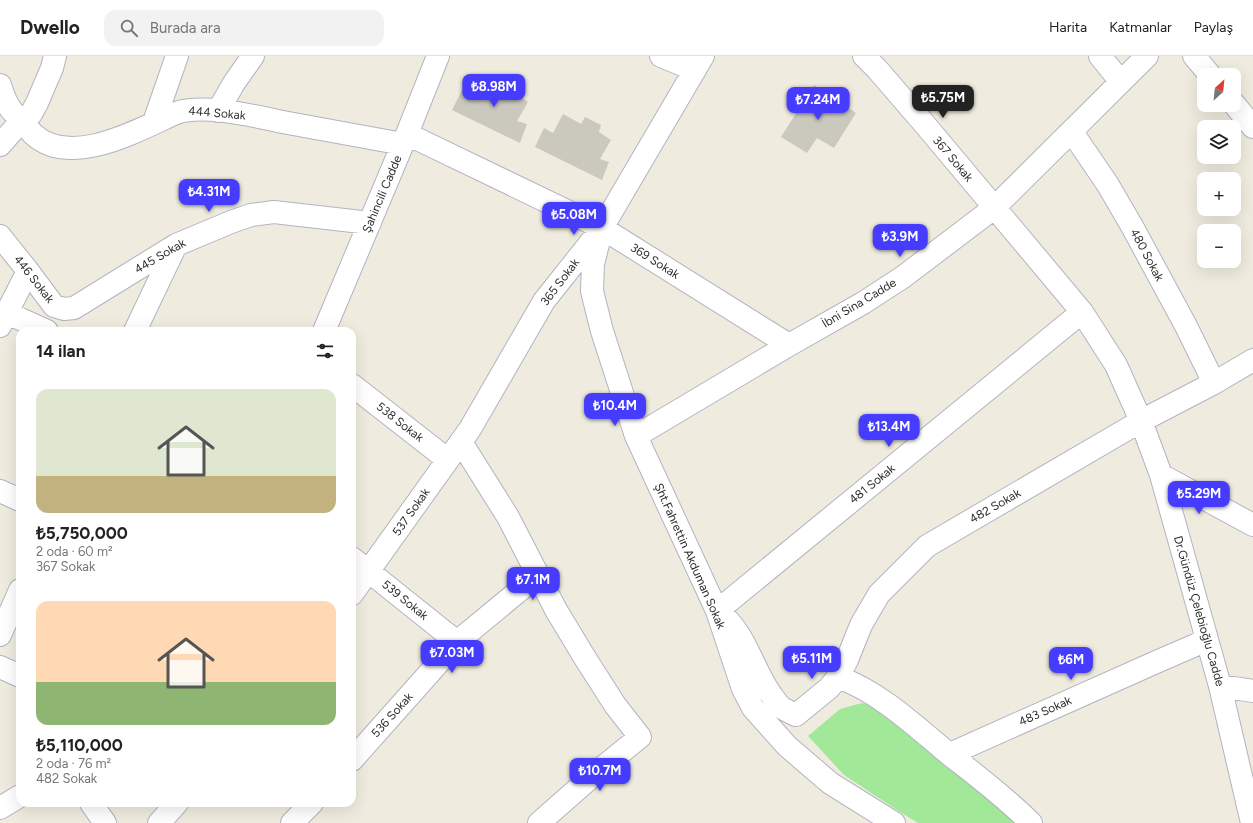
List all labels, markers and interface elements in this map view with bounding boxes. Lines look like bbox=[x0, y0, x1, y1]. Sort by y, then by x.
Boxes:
search box bbox=[104, 10, 384, 46]
text: Dwello bbox=[20, 16, 80, 39]
icon: search bbox=[118, 17, 140, 39]
text: Burada ara bbox=[150, 19, 221, 37]
text: Harita bbox=[1049, 19, 1087, 36]
text: Katmanlar bbox=[1109, 19, 1172, 36]
text: Paylaş bbox=[1194, 19, 1233, 36]
north arrow bbox=[1197, 68, 1241, 112]
map controls bbox=[1197, 68, 1241, 268]
pin: ₺8.98M bbox=[461, 74, 527, 108]
text: ₺8.98M bbox=[471, 79, 517, 94]
pin: ₺5.75M bbox=[910, 85, 976, 119]
pin: ₺7.24M bbox=[785, 87, 851, 121]
text: ₺5.75M bbox=[921, 90, 965, 105]
text: ₺7.24M bbox=[796, 92, 840, 107]
street label: 444 Sokak bbox=[188, 104, 246, 122]
button: layers bbox=[1197, 120, 1241, 164]
street label: 367 Sokak bbox=[930, 134, 976, 185]
street label: Şahincili Cadde bbox=[359, 153, 405, 235]
button: + bbox=[1197, 172, 1241, 216]
pin: ₺4.31M bbox=[176, 179, 242, 213]
text: ₺4.31M bbox=[188, 184, 230, 199]
pin: ₺5.08M bbox=[541, 202, 607, 236]
text: ₺5.08M bbox=[551, 207, 597, 222]
pin: ₺3.9M bbox=[872, 224, 928, 258]
button: − bbox=[1197, 224, 1241, 268]
street label: 480 Sokak bbox=[1127, 226, 1167, 284]
text: ₺3.9M bbox=[882, 229, 918, 244]
street label: 445 Sokak bbox=[132, 236, 188, 276]
street label: 369 Sokak bbox=[628, 240, 682, 282]
street label: 446 Sokak bbox=[11, 252, 57, 306]
street label: 365 Sokak bbox=[538, 256, 582, 308]
street label: İbni Sina Cadde bbox=[819, 275, 899, 331]
icon: filters bbox=[314, 340, 336, 362]
text: 14 ilan bbox=[36, 341, 85, 361]
pin: ₺10.4M bbox=[582, 393, 648, 427]
text: ₺10.4M bbox=[593, 398, 637, 413]
street label: 538 Sokak bbox=[374, 399, 426, 445]
pin: ₺13.4M bbox=[856, 414, 922, 448]
icon: home bbox=[150, 415, 222, 487]
text: ₺13.4M bbox=[868, 419, 910, 434]
street label: 481 Sokak bbox=[846, 461, 898, 507]
street label: Şht.Fahrettin Akduman Sokak bbox=[651, 481, 729, 631]
pin: ₺5.29M bbox=[1166, 481, 1232, 515]
street label: 537 Sokak bbox=[390, 485, 433, 538]
street label: 482 Sokak bbox=[967, 486, 1023, 526]
text: ₺5.29M bbox=[1177, 486, 1221, 501]
text: ₺5,750,000 bbox=[36, 523, 128, 543]
street label: Dr.Gündüz Çelebioğlu Cadde bbox=[1171, 534, 1227, 688]
text: 2 oda · 60 m² bbox=[36, 544, 113, 559]
text: 367 Sokak bbox=[36, 559, 95, 574]
pin: ₺7.1M bbox=[505, 567, 561, 601]
text: ₺7.1M bbox=[516, 572, 550, 587]
street label: 539 Sokak bbox=[379, 577, 431, 623]
icon: home bbox=[150, 627, 222, 699]
pin: ₺7.03M bbox=[419, 640, 485, 674]
text: ₺7.03M bbox=[430, 645, 474, 660]
pin: ₺5.11M bbox=[779, 646, 845, 680]
pin: ₺6M bbox=[1052, 647, 1090, 681]
text: ₺5.11M bbox=[792, 651, 832, 666]
text: ₺6M bbox=[1058, 652, 1084, 667]
street label: 536 Sokak bbox=[368, 690, 416, 740]
street label: 483 Sokak bbox=[1016, 693, 1074, 729]
text: ₺5,110,000 bbox=[36, 735, 123, 755]
text: 2 oda · 76 m² bbox=[36, 756, 111, 771]
pin: ₺10.7M bbox=[567, 758, 633, 792]
text: ₺10.7M bbox=[579, 763, 621, 778]
text: 482 Sokak bbox=[36, 771, 97, 786]

